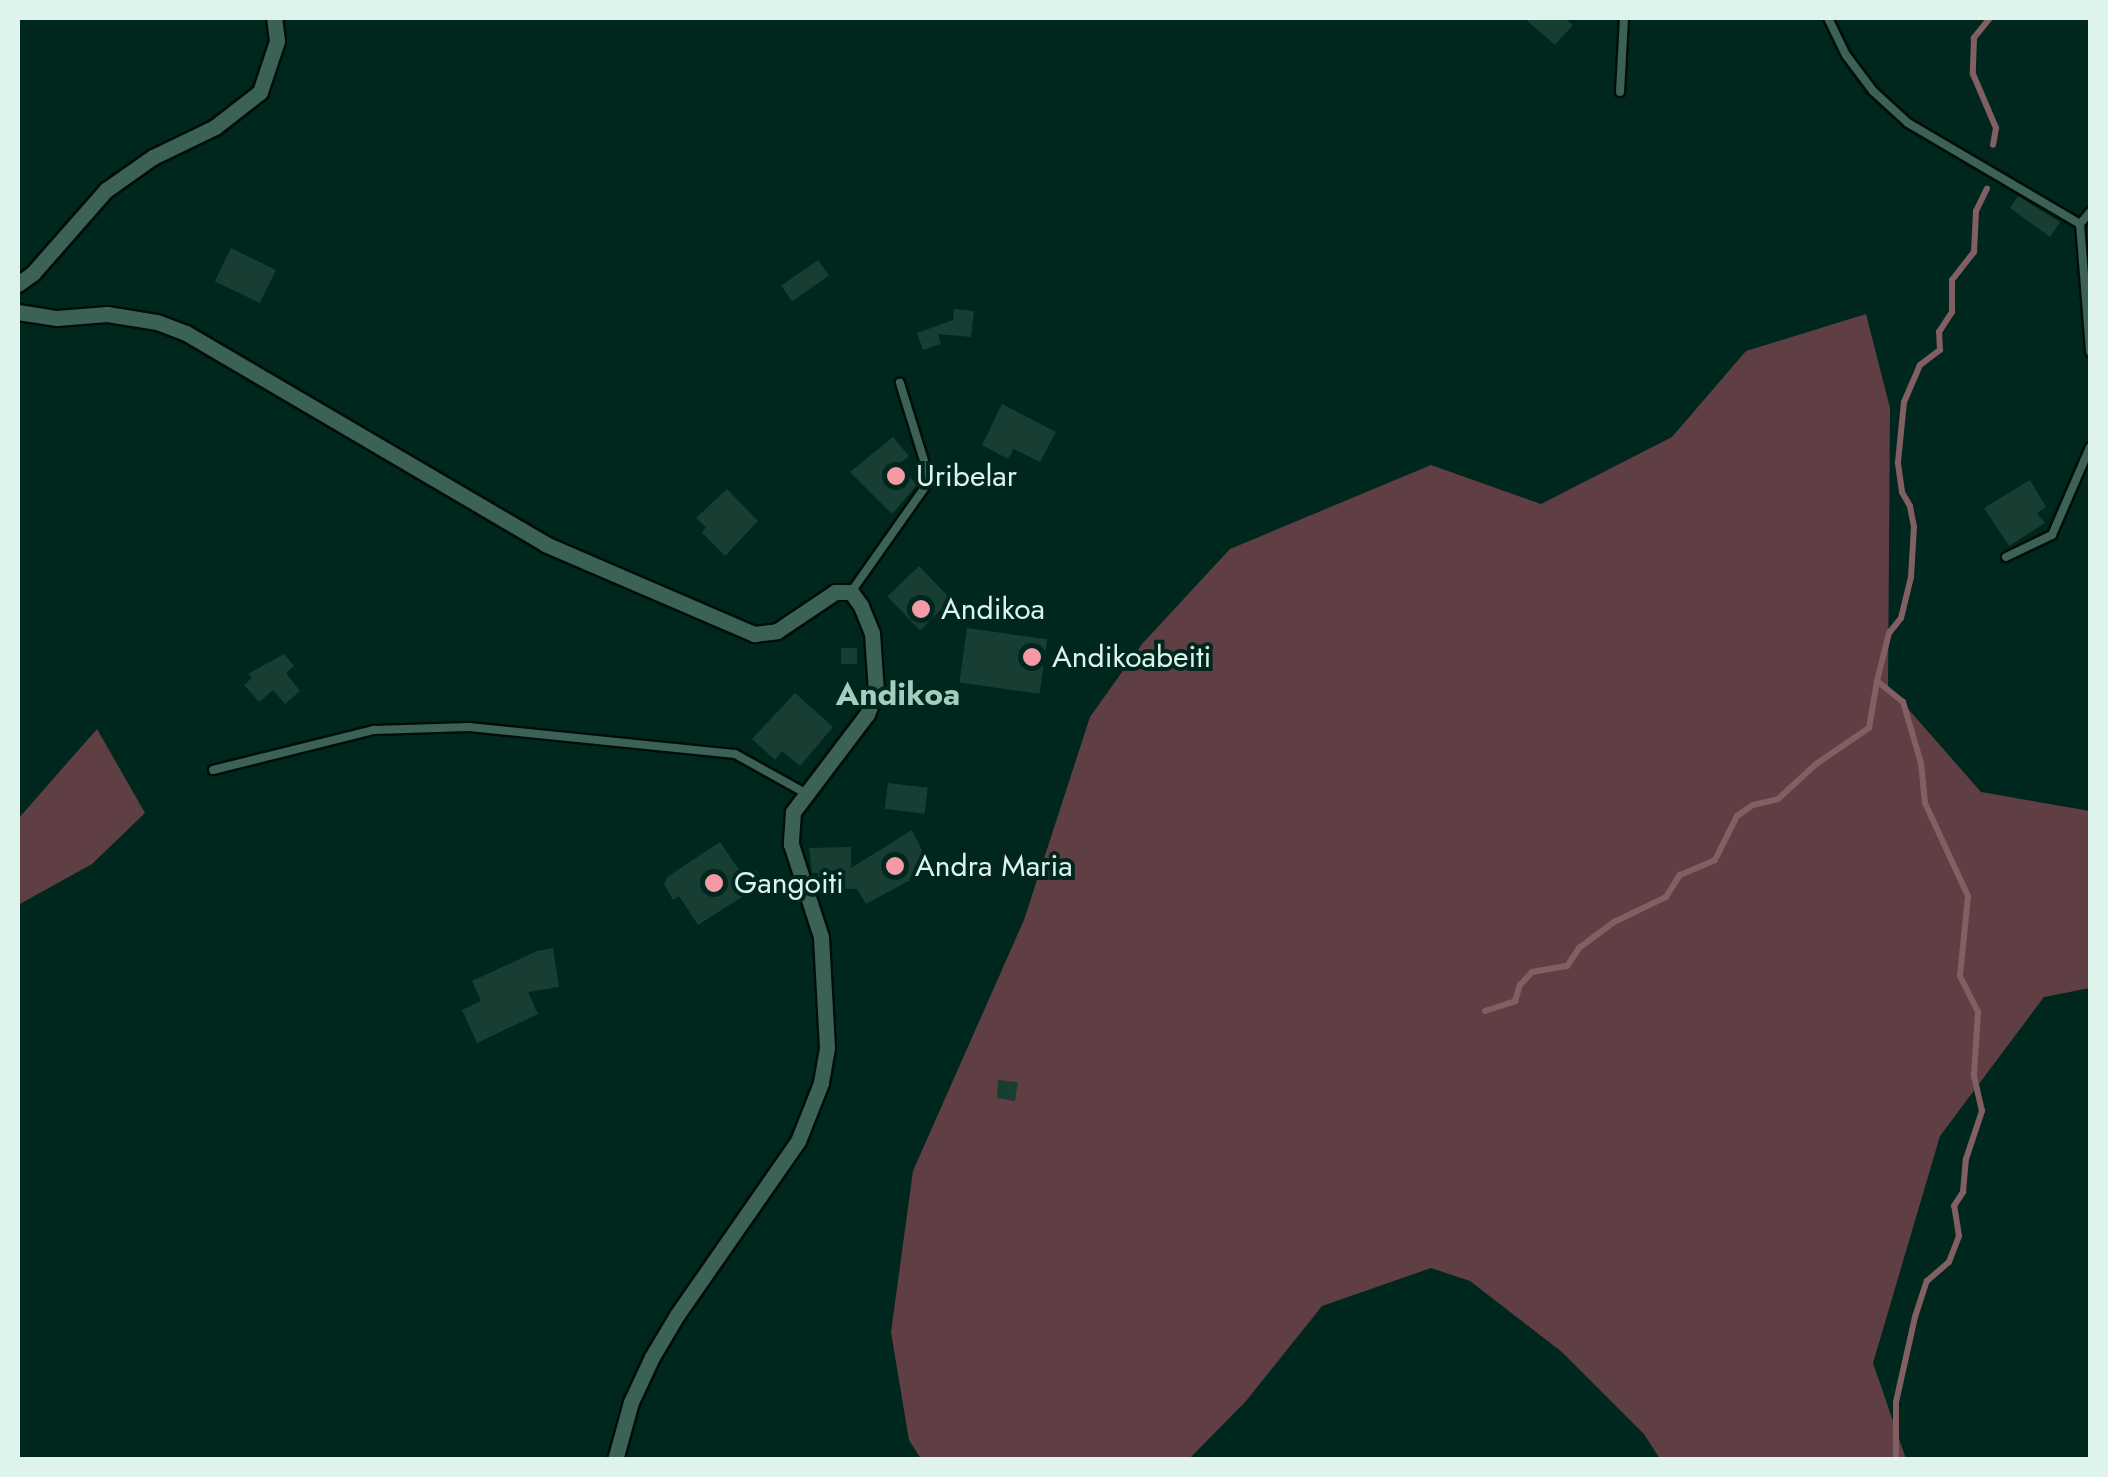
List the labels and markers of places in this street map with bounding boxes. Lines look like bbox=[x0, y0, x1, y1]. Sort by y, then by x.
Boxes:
place label: Uribelar bbox=[916, 458, 1017, 494]
marker: Uribelar bbox=[885, 465, 907, 487]
place label: Andikoa bbox=[941, 591, 1045, 627]
marker: Andikoa bbox=[910, 598, 932, 620]
place label: Andikoabeiti bbox=[1052, 639, 1211, 675]
marker: Andikoabeiti bbox=[1021, 646, 1043, 668]
place label: Andra Maria bbox=[915, 848, 1073, 884]
marker: Andra Maria bbox=[884, 855, 906, 877]
place label: Gangoiti bbox=[734, 865, 844, 901]
marker: Gangoiti bbox=[703, 872, 725, 894]

